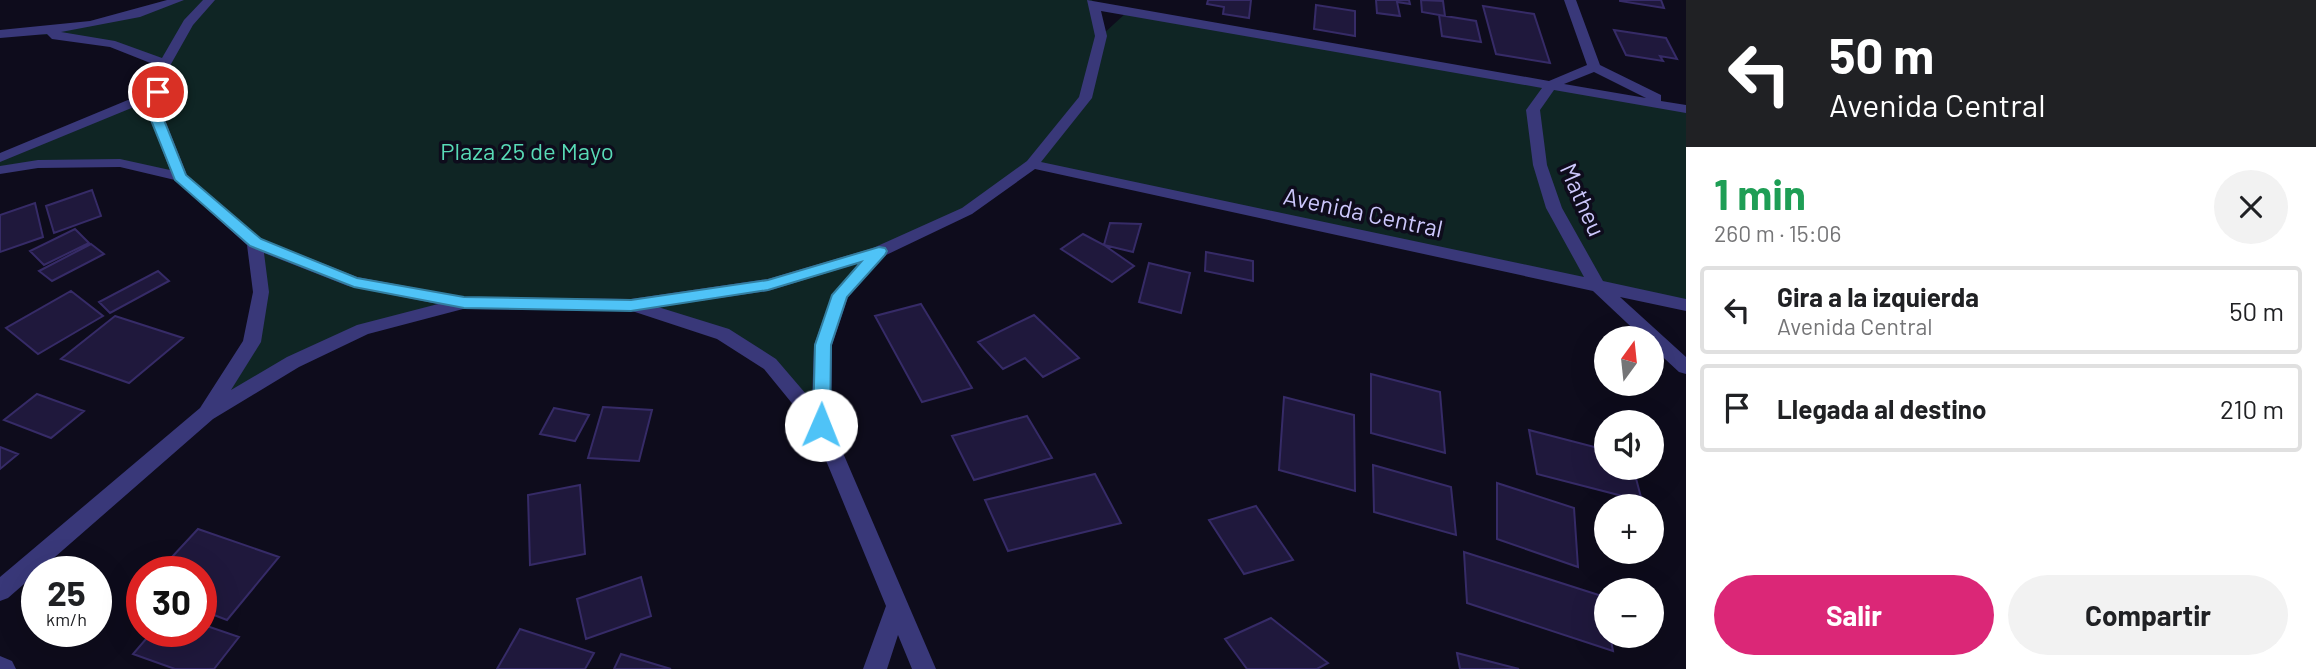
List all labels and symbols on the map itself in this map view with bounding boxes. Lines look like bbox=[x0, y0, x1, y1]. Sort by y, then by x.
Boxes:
pin bbox=[128, 62, 188, 122]
park label: Plaza 25 de Mayo bbox=[440, 136, 614, 165]
street label: Matheu bbox=[1555, 159, 1612, 240]
street label: Avenida Central bbox=[1281, 180, 1446, 243]
north arrow bbox=[1594, 326, 1664, 396]
position arrow bbox=[784, 388, 858, 462]
speed limit sign: 30 bbox=[126, 556, 217, 647]

